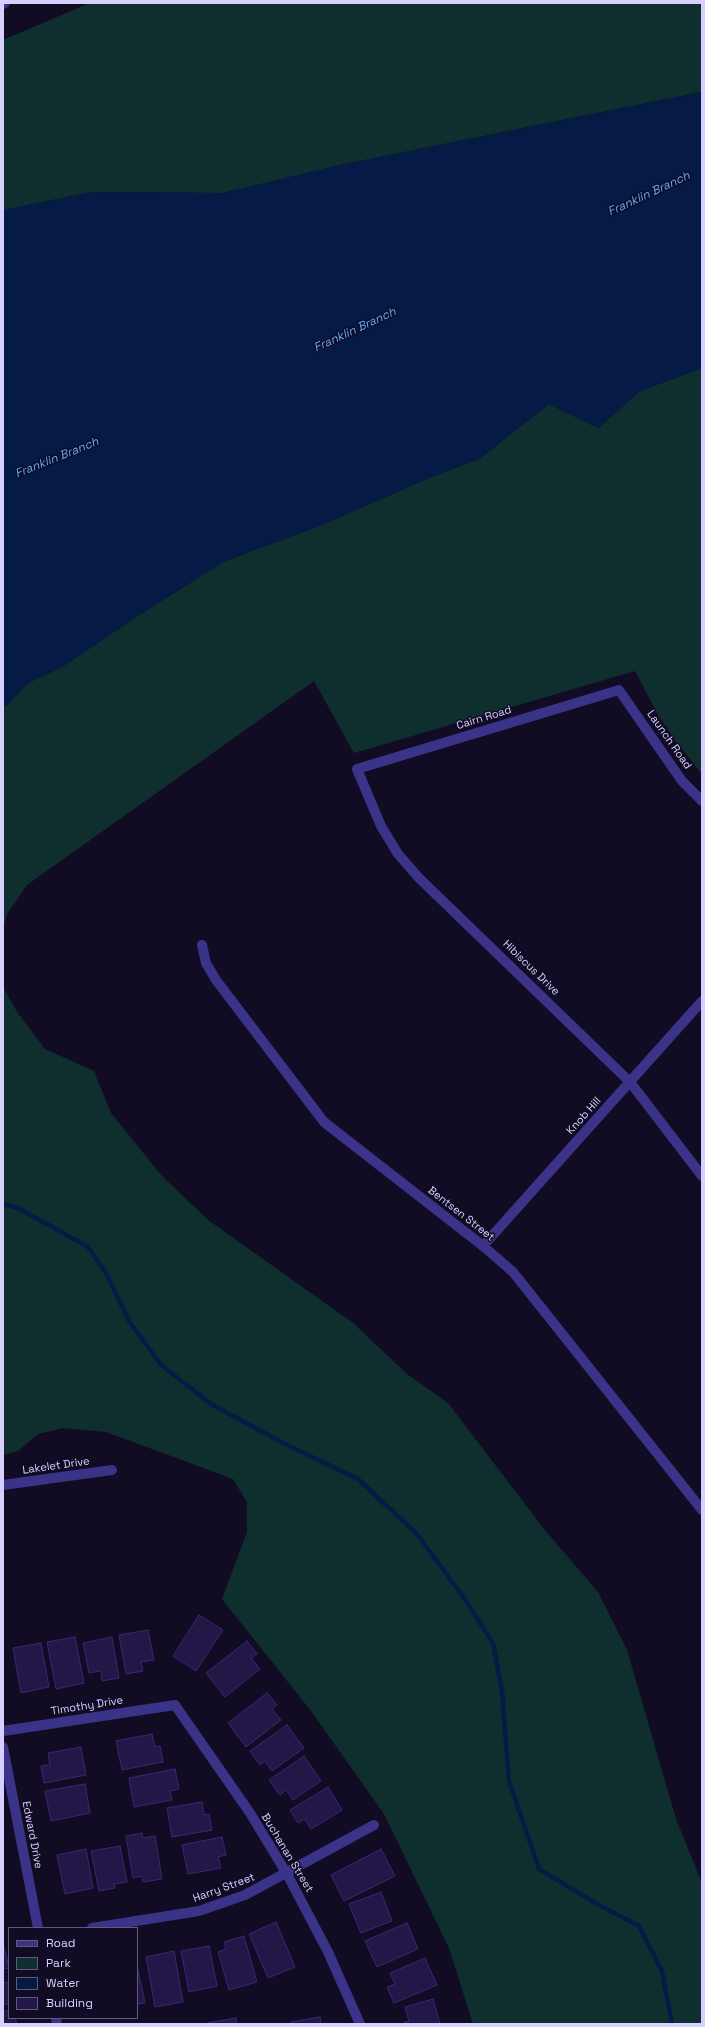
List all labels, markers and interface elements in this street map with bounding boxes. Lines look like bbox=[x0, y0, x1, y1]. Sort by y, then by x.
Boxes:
water label: Franklin Branch bbox=[606, 169, 692, 219]
water label: Franklin Branch bbox=[312, 305, 398, 355]
water label: Franklin Branch bbox=[13, 435, 101, 481]
street label: Cairn Road bbox=[455, 703, 513, 733]
street label: Launch Road bbox=[644, 708, 694, 772]
street label: Hibiscus Drive bbox=[500, 938, 562, 998]
street label: Knob Hill bbox=[564, 1095, 604, 1137]
street label: Bentsen Street bbox=[425, 1184, 497, 1244]
street label: Lakelet Drive bbox=[22, 1455, 90, 1477]
street label: Timothy Drive bbox=[50, 1694, 124, 1718]
street label: Edward Drive bbox=[19, 1800, 45, 1870]
street label: Buchanan Street bbox=[258, 1811, 316, 1895]
street label: Harry Street bbox=[191, 1871, 257, 1905]
legend bbox=[8, 1927, 138, 2019]
text: Road bbox=[46, 1935, 75, 1951]
text: Park bbox=[46, 1955, 71, 1971]
text: Water bbox=[46, 1975, 80, 1991]
text: Building bbox=[46, 1995, 93, 2011]

